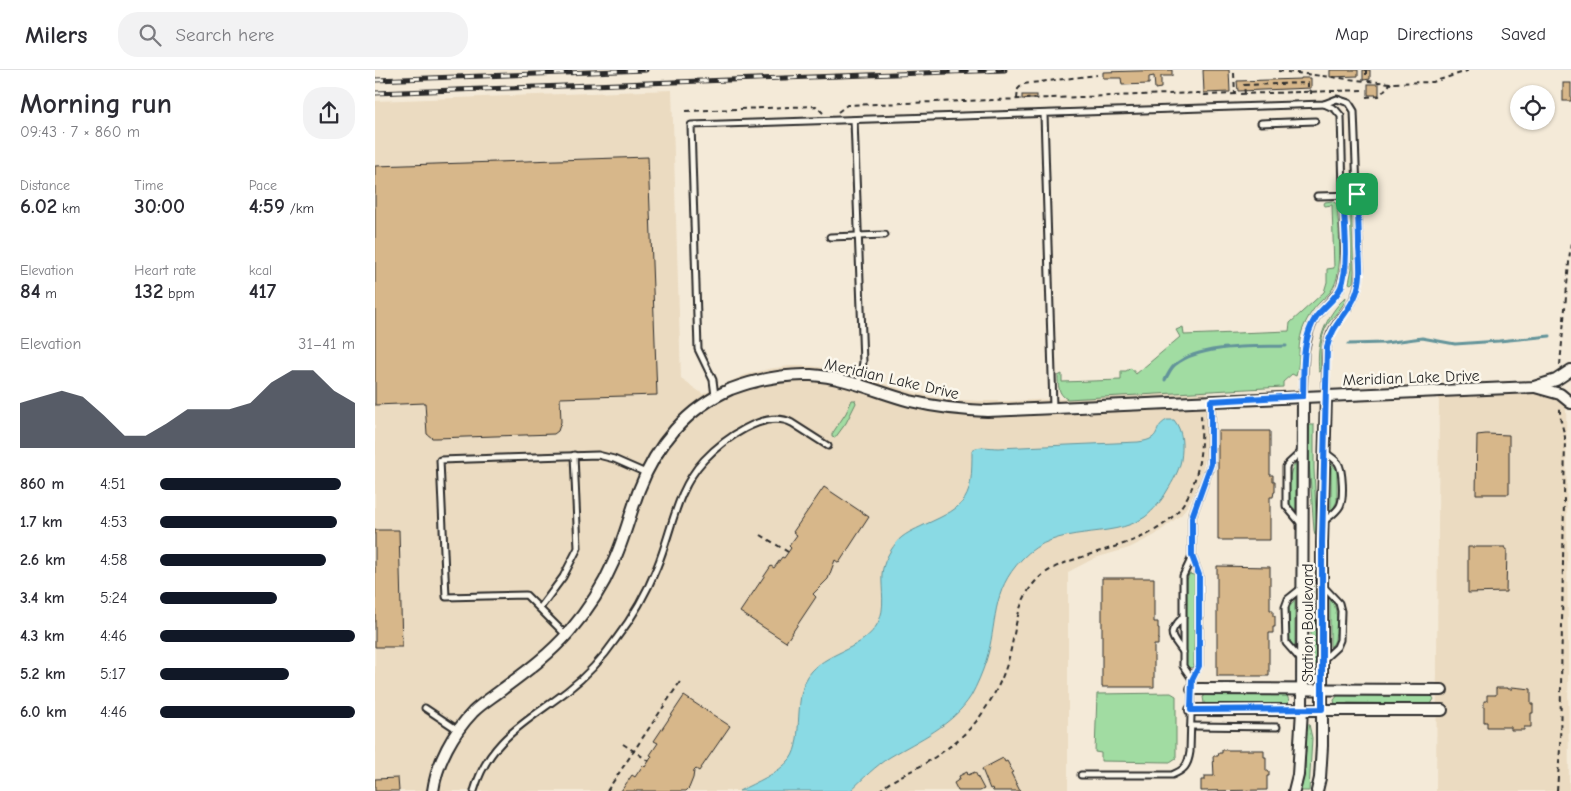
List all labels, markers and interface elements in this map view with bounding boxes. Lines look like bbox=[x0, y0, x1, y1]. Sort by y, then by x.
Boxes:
search box bbox=[118, 12, 468, 57]
text: Milers bbox=[25, 21, 88, 49]
icon: search bbox=[136, 21, 164, 49]
text: Search here bbox=[176, 24, 274, 46]
text: Map bbox=[1335, 24, 1369, 45]
text: Directions bbox=[1397, 24, 1473, 45]
text: Saved bbox=[1501, 24, 1546, 45]
map controls bbox=[1510, 85, 1555, 130]
button: locate bbox=[1510, 85, 1555, 130]
button: share bbox=[303, 87, 355, 139]
text: Morning run bbox=[20, 88, 172, 120]
text: 09:43 · 7 × 860 m bbox=[20, 123, 140, 141]
pin bbox=[1336, 173, 1378, 215]
text: Distance bbox=[20, 177, 70, 194]
text: Time bbox=[134, 177, 163, 194]
text: Pace bbox=[249, 177, 277, 194]
icon: arrive bbox=[1343, 180, 1371, 208]
text: 6.02 bbox=[20, 194, 57, 218]
text: 30:00 bbox=[134, 194, 185, 218]
text: 4:59 bbox=[249, 194, 285, 218]
text: km bbox=[57, 200, 80, 217]
text: /km bbox=[285, 200, 314, 217]
text: Elevation bbox=[20, 262, 74, 279]
text: Heart rate bbox=[134, 262, 196, 279]
text: kcal bbox=[249, 262, 272, 279]
text: 84 bbox=[20, 279, 41, 303]
text: 132 bbox=[134, 279, 163, 303]
text: 417 bbox=[249, 279, 276, 303]
text: m bbox=[41, 285, 57, 302]
text: bpm bbox=[163, 285, 195, 302]
text: Elevation bbox=[20, 335, 81, 353]
text: 31–41 m bbox=[298, 335, 355, 353]
street label: Meridian Lake Drive bbox=[823, 355, 961, 403]
street label: Meridian Lake Drive bbox=[1342, 367, 1480, 389]
text: 860 m bbox=[20, 475, 64, 493]
text: 4:51 bbox=[100, 475, 126, 493]
text: 1.7 km bbox=[20, 513, 63, 531]
text: 4:53 bbox=[100, 513, 127, 531]
text: 2.6 km bbox=[20, 551, 65, 569]
text: 4:58 bbox=[100, 551, 128, 569]
street label: Station Boulevard bbox=[1299, 563, 1317, 683]
text: 3.4 km bbox=[20, 589, 65, 607]
text: 5:24 bbox=[100, 589, 128, 607]
text: 4.3 km bbox=[20, 627, 65, 645]
text: 4:46 bbox=[100, 627, 127, 645]
text: 5.2 km bbox=[20, 665, 66, 683]
text: 5:17 bbox=[100, 665, 125, 683]
text: 6.0 km bbox=[20, 703, 67, 721]
text: 4:46 bbox=[100, 703, 127, 721]

